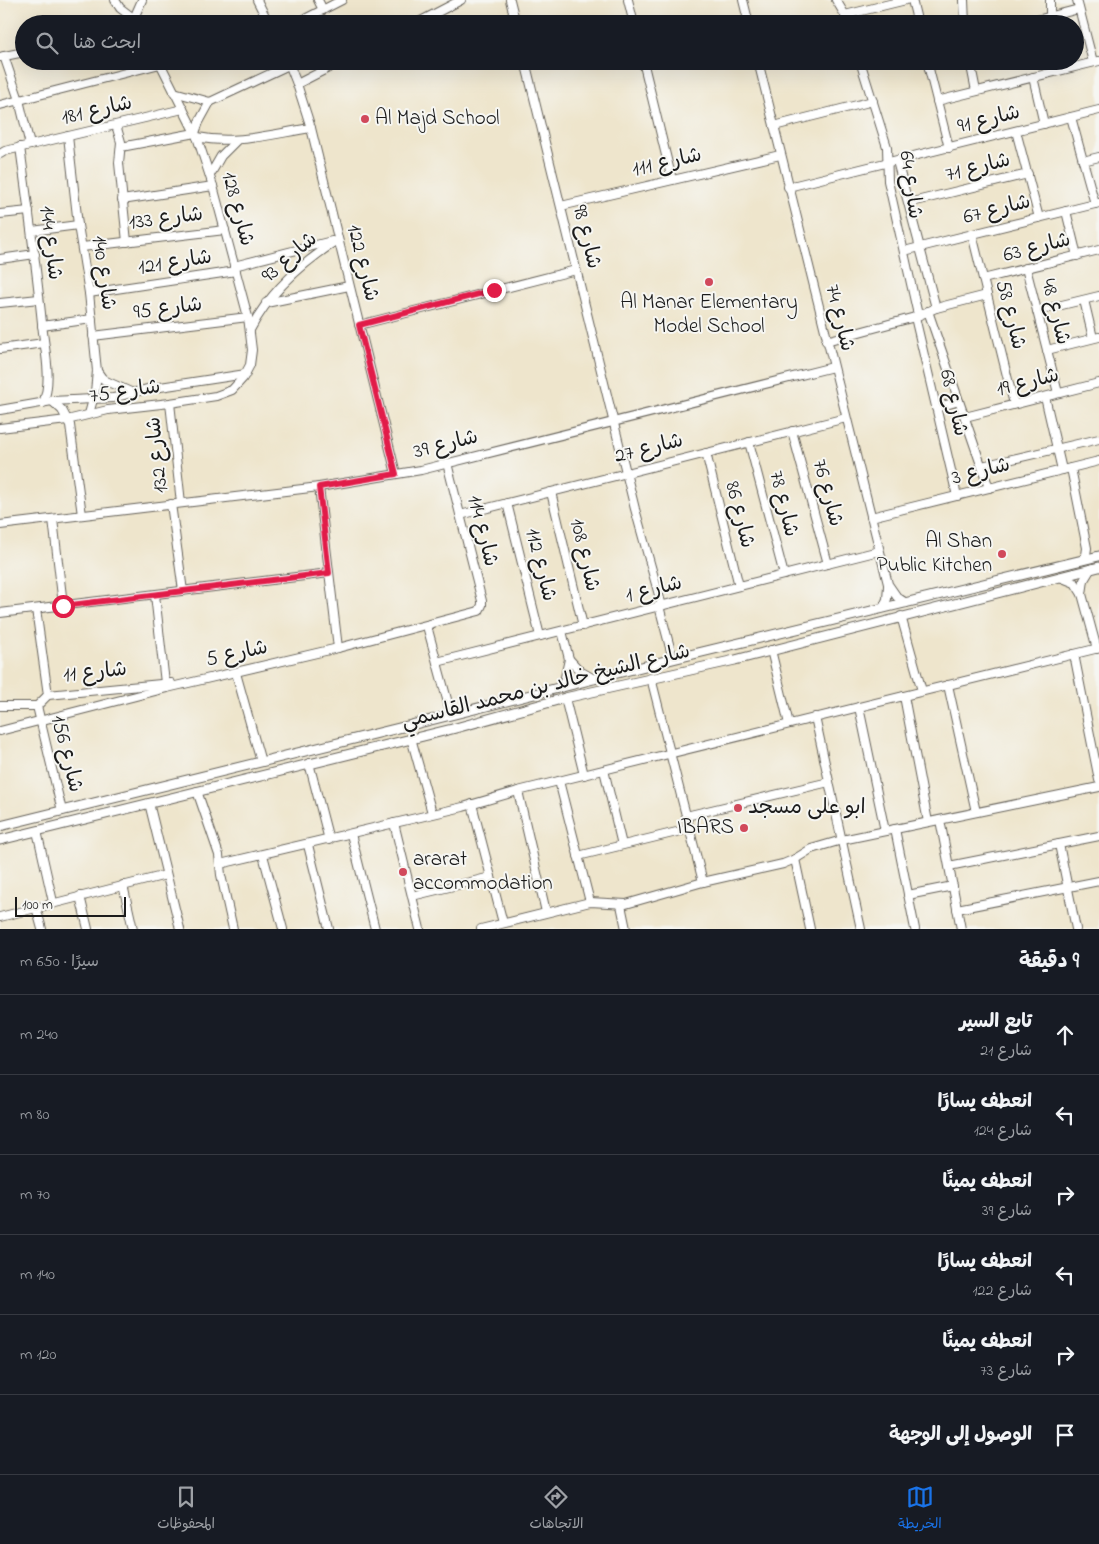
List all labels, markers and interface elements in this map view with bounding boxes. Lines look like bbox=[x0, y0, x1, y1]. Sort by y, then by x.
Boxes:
search box bbox=[15, 15, 1084, 70]
icon: search bbox=[33, 29, 61, 57]
text: ابحث هنا bbox=[73, 30, 141, 57]
street label: شارع 181 bbox=[59, 88, 135, 134]
street label: شارع 91 bbox=[954, 98, 1024, 142]
place label: Al Majd School bbox=[375, 104, 500, 134]
marker: Al Majd School bbox=[359, 113, 371, 125]
street label: شارع 111 bbox=[629, 140, 705, 186]
street label: شارع 71 bbox=[942, 145, 1014, 191]
street label: شارع 64 bbox=[890, 149, 930, 221]
street label: شارع 128 bbox=[213, 169, 261, 249]
street label: شارع 67 bbox=[960, 187, 1034, 233]
street label: شارع 133 bbox=[127, 200, 205, 238]
street label: شارع 98 bbox=[564, 202, 608, 272]
street label: شارع 144 bbox=[31, 204, 69, 282]
street label: شارع 122 bbox=[338, 221, 386, 305]
street label: شارع 93 bbox=[255, 225, 325, 291]
street label: شارع 63 bbox=[1000, 225, 1074, 271]
street label: شارع 140 bbox=[83, 234, 123, 312]
street label: شارع 121 bbox=[136, 242, 214, 284]
marker: Al Manar Elementary Model School bbox=[703, 276, 715, 288]
street label: شارع 48 bbox=[1032, 276, 1078, 348]
street label: شارع 58 bbox=[987, 277, 1033, 353]
route end bbox=[483, 279, 506, 302]
street label: شارع 74 bbox=[816, 281, 862, 355]
place label: Al Manar Elementary Model School bbox=[620, 288, 798, 342]
street label: شارع 95 bbox=[132, 290, 204, 328]
street label: شارع 19 bbox=[993, 361, 1063, 405]
street label: شارع 68 bbox=[931, 367, 975, 439]
street label: شارع 75 bbox=[88, 372, 162, 412]
street label: شارع 132 bbox=[139, 415, 177, 495]
street label: شارع 39 bbox=[410, 422, 482, 468]
street label: شارع 27 bbox=[612, 426, 686, 472]
street label: شارع 3 bbox=[949, 450, 1013, 494]
street label: شارع 76 bbox=[804, 456, 850, 530]
street label: شارع 78 bbox=[760, 468, 806, 540]
street label: شارع 86 bbox=[716, 478, 762, 552]
street label: شارع 114 bbox=[459, 492, 505, 570]
street label: شارع 108 bbox=[561, 515, 607, 595]
street label: شارع 112 bbox=[516, 525, 564, 605]
place label: Al Shan Public Kitchen bbox=[877, 527, 992, 581]
marker: Al Shan Public Kitchen bbox=[996, 548, 1008, 560]
street label: شارع 1 bbox=[623, 569, 685, 611]
route start bbox=[52, 595, 75, 618]
street label: شارع 5 bbox=[203, 633, 271, 675]
street label: شارع الشيخ خالد بن محمد القاسمي bbox=[398, 637, 694, 739]
street label: شارع 11 bbox=[62, 655, 128, 691]
street label: شارع 156 bbox=[42, 712, 90, 796]
place label: ابو علی مسجد bbox=[748, 793, 866, 823]
marker: ابو علی مسجد bbox=[732, 802, 744, 814]
place label: IBARS bbox=[677, 813, 734, 843]
marker: IBARS bbox=[738, 822, 750, 834]
place label: ararat accommodation bbox=[413, 845, 553, 899]
marker: ararat accommodation bbox=[397, 866, 409, 878]
scale bar bbox=[15, 894, 126, 917]
text: 100 m bbox=[22, 895, 53, 916]
text: 9 دقيقة bbox=[1019, 947, 1079, 977]
text: سيرًا · 650 m bbox=[20, 950, 99, 974]
text: تابع السير bbox=[960, 1009, 1032, 1036]
icon: ahead bbox=[1051, 1021, 1079, 1049]
text: 240 m bbox=[20, 1023, 58, 1047]
text: شارع 21 bbox=[980, 1039, 1032, 1063]
text: انعطف يسارًا bbox=[937, 1089, 1032, 1116]
icon: left bbox=[1051, 1101, 1079, 1129]
text: 80 m bbox=[20, 1103, 49, 1127]
text: شارع 124 bbox=[974, 1119, 1032, 1143]
text: انعطف يمينًا bbox=[942, 1169, 1032, 1196]
icon: right bbox=[1051, 1181, 1079, 1209]
text: 70 m bbox=[20, 1183, 50, 1207]
text: شارع 39 bbox=[982, 1199, 1032, 1223]
text: انعطف يسارًا bbox=[937, 1249, 1032, 1276]
icon: left bbox=[1051, 1261, 1079, 1289]
text: 140 m bbox=[20, 1263, 55, 1287]
text: شارع 122 bbox=[972, 1279, 1032, 1303]
text: انعطف يمينًا bbox=[942, 1329, 1032, 1356]
icon: right bbox=[1051, 1341, 1079, 1369]
text: 120 m bbox=[20, 1343, 56, 1367]
text: شارع 73 bbox=[980, 1359, 1032, 1383]
icon: arrive bbox=[1051, 1421, 1079, 1449]
text: الوصول إلى الوجهة bbox=[889, 1422, 1032, 1449]
tab: المحفوظات bbox=[157, 1483, 215, 1536]
tab: الاتجاهات bbox=[529, 1483, 584, 1536]
tab: الخريطة bbox=[898, 1483, 942, 1536]

